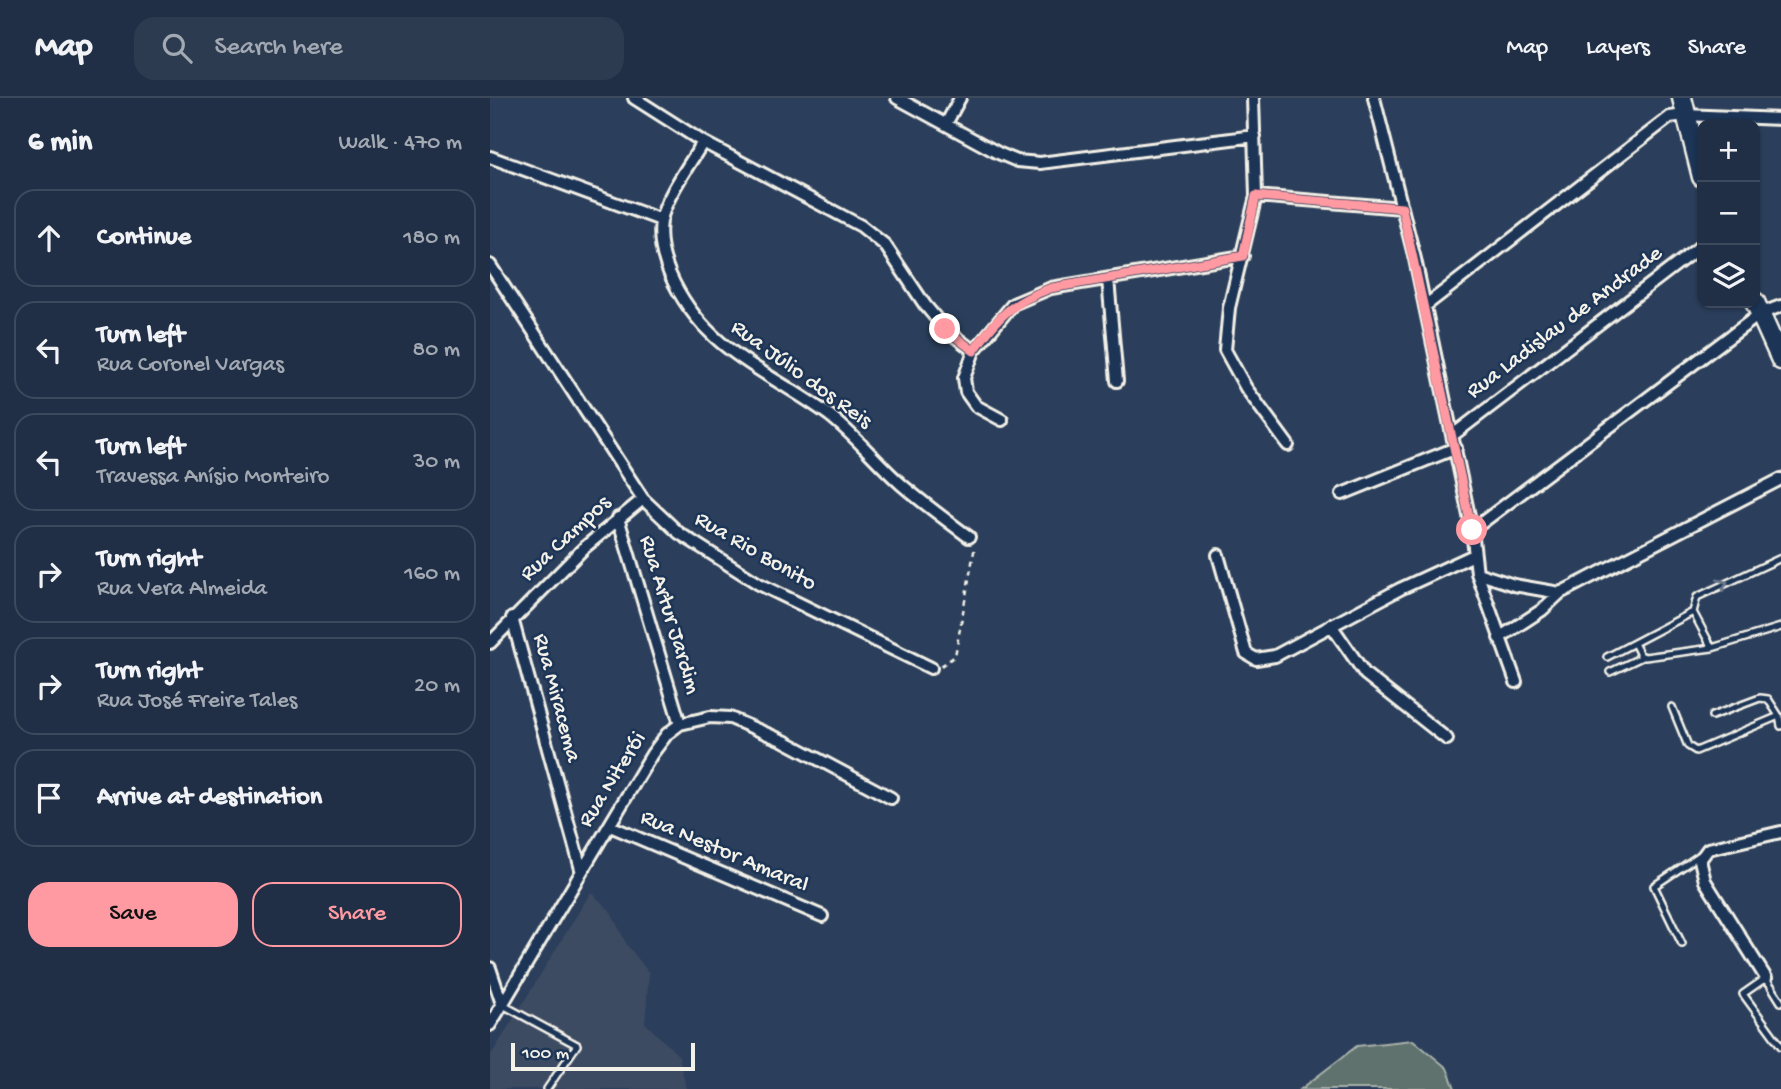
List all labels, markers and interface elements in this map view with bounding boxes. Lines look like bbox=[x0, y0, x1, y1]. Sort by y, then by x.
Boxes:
search box bbox=[134, 17, 624, 80]
text: Map bbox=[35, 29, 92, 67]
icon: search bbox=[158, 29, 196, 67]
text: Search here bbox=[214, 33, 343, 64]
text: Map bbox=[1506, 34, 1548, 63]
text: Layers bbox=[1586, 34, 1650, 63]
text: Share bbox=[1688, 34, 1746, 63]
map controls bbox=[1697, 119, 1760, 308]
button: + bbox=[1697, 119, 1760, 182]
text: 6 min bbox=[28, 126, 92, 161]
text: Walk · 470 m bbox=[339, 130, 462, 157]
button: − bbox=[1697, 182, 1760, 245]
icon: ahead bbox=[30, 219, 68, 257]
text: Continue bbox=[97, 223, 191, 254]
text: 180 m bbox=[403, 225, 460, 252]
street label: Rua Ladislau de Andrade bbox=[1462, 240, 1669, 405]
button: layers bbox=[1697, 245, 1760, 308]
route end bbox=[929, 313, 960, 344]
street label: Rua Júlio dos Reis bbox=[725, 315, 877, 436]
text: Turn left bbox=[97, 321, 185, 352]
icon: left bbox=[30, 331, 68, 369]
text: 80 m bbox=[413, 337, 460, 364]
text: Rua Coronel Vargas bbox=[97, 352, 284, 379]
text: Turn left bbox=[97, 433, 185, 464]
icon: left bbox=[30, 443, 68, 481]
text: 30 m bbox=[413, 449, 460, 476]
text: Travessa Anísio Monteiro bbox=[97, 464, 329, 491]
street label: Rua Campos bbox=[515, 490, 617, 588]
street label: Rua Rio Bonito bbox=[689, 506, 821, 598]
route start bbox=[1456, 514, 1487, 545]
street label: Rua Artur Jardim bbox=[632, 532, 706, 698]
text: Turn right bbox=[97, 545, 201, 576]
icon: right bbox=[30, 555, 68, 593]
text: 160 m bbox=[404, 561, 460, 588]
text: Rua Vera Almeida bbox=[97, 576, 267, 603]
one-way arrow bbox=[1716, 578, 1728, 592]
street label: Rua Miracema bbox=[526, 631, 586, 766]
text: Turn right bbox=[97, 657, 201, 688]
icon: right bbox=[30, 667, 68, 705]
text: 20 m bbox=[414, 673, 460, 700]
text: Rua José Freire Tales bbox=[97, 688, 297, 715]
street label: Rua Niterói bbox=[573, 727, 653, 833]
icon: arrive bbox=[30, 779, 68, 817]
text: Arrive at destination bbox=[97, 783, 322, 814]
street label: Rua Nestor Amaral bbox=[636, 804, 812, 900]
button: Save bbox=[28, 882, 238, 947]
button: Share bbox=[252, 882, 462, 947]
scale bar bbox=[511, 1040, 695, 1072]
text: 100 m bbox=[522, 1043, 569, 1066]

